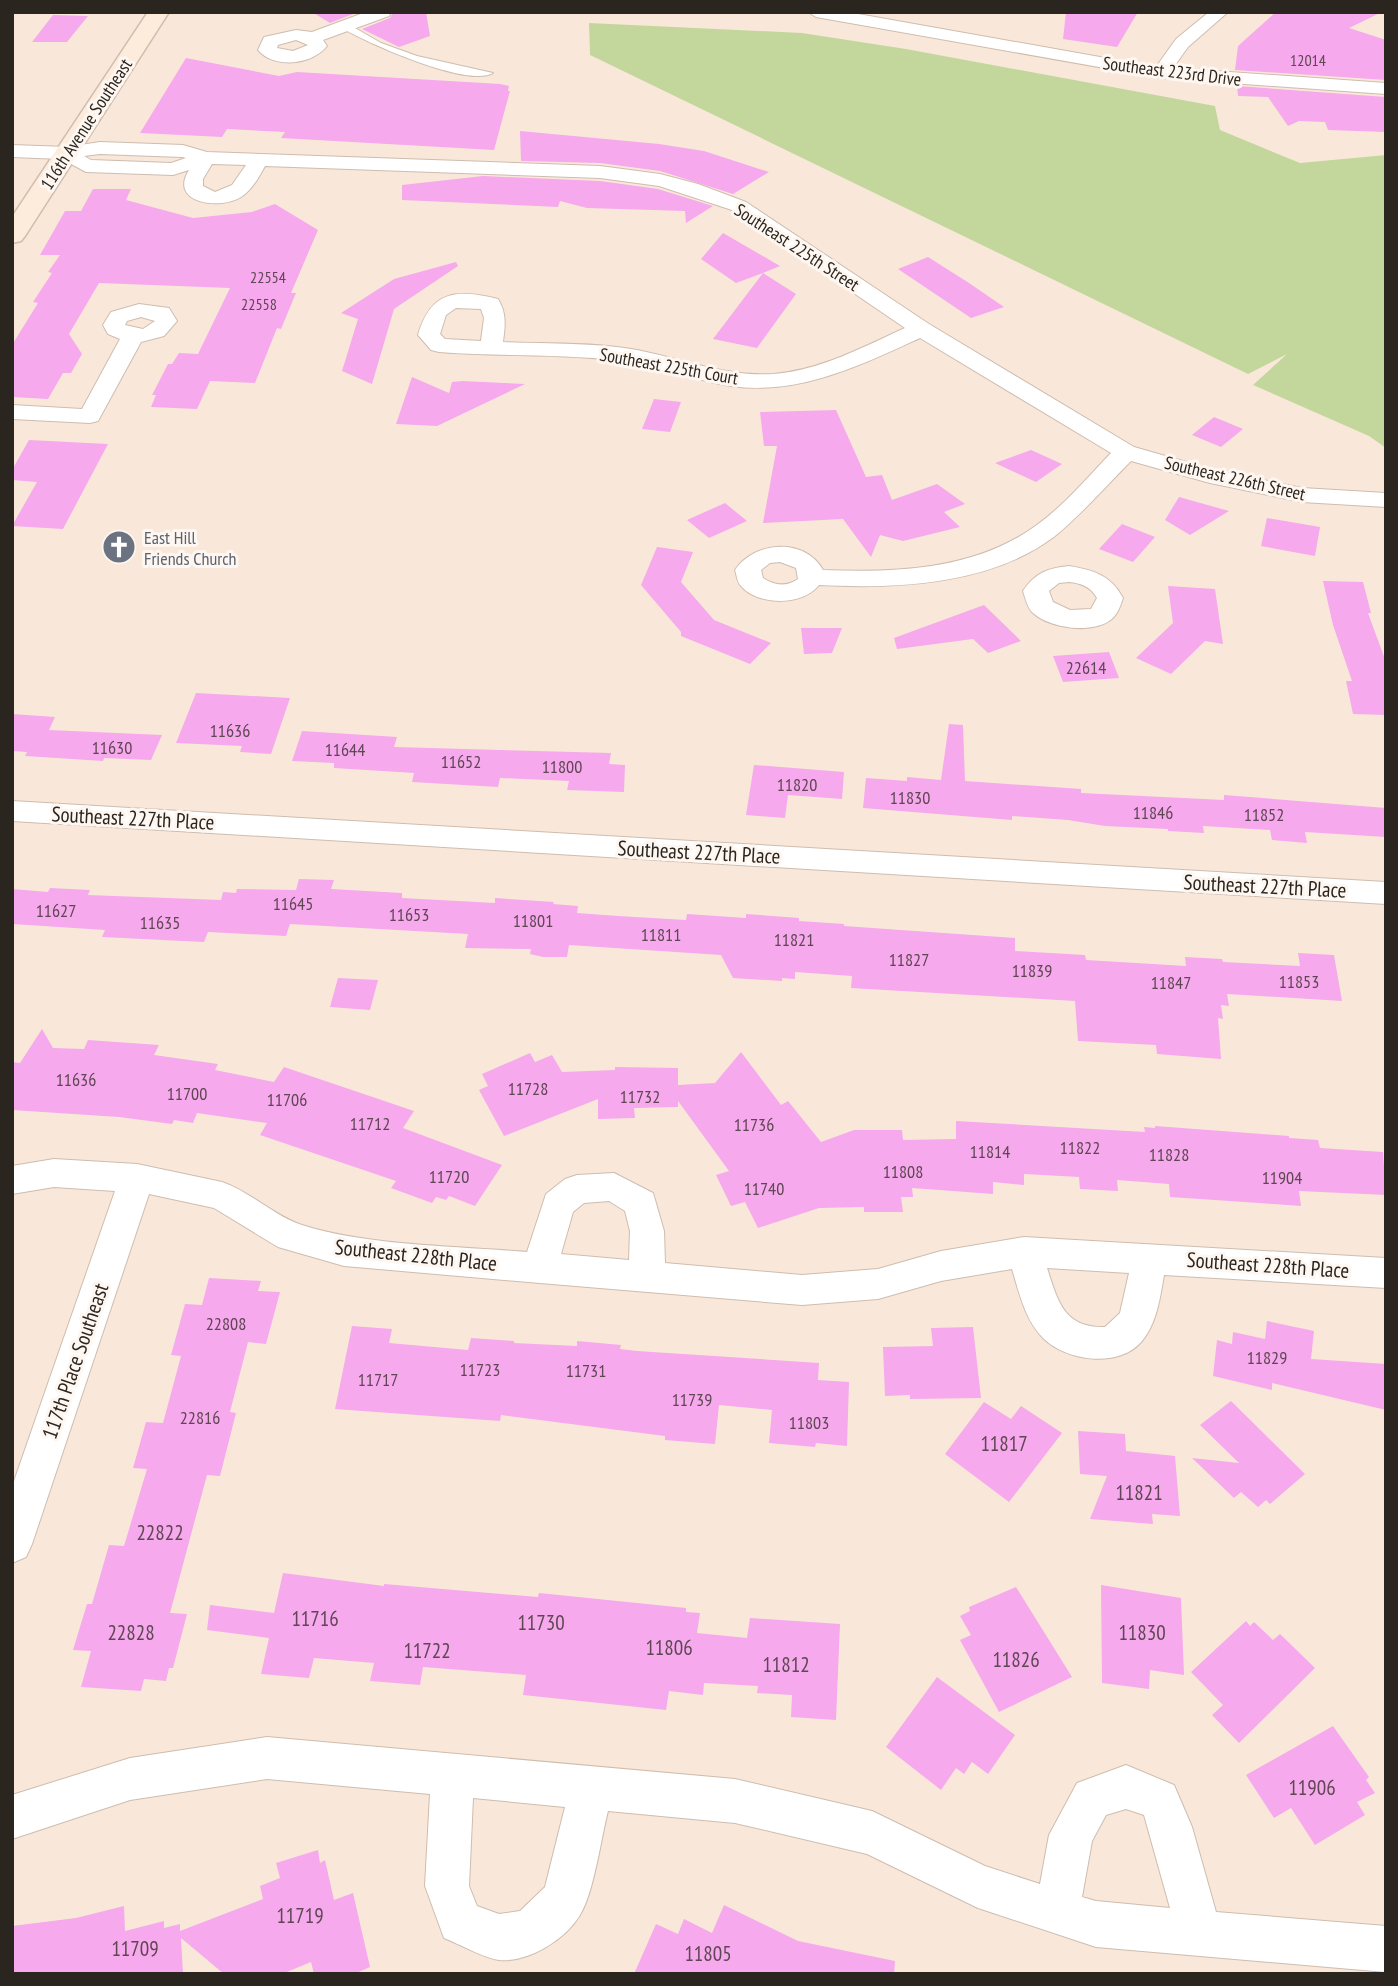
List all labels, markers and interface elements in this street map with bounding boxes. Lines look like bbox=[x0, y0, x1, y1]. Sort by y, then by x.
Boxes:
house number: 12014 bbox=[1290, 50, 1326, 70]
street label: Southeast 223rd Drive bbox=[1102, 51, 1242, 91]
street label: 116th Avenue Southeast bbox=[35, 54, 137, 194]
street label: Southeast 225th Street bbox=[730, 198, 864, 296]
house number: 22554 bbox=[250, 267, 286, 287]
house number: 22558 bbox=[241, 294, 277, 314]
street label: Southeast 225th Court bbox=[598, 342, 740, 390]
street label: Southeast 226th Street bbox=[1162, 451, 1308, 505]
place label: East Hill Friends Church bbox=[144, 526, 237, 570]
church icon: East Hill Friends Church bbox=[100, 528, 138, 566]
house number: 22614 bbox=[1066, 656, 1106, 679]
house number: 11636 bbox=[210, 719, 250, 742]
house number: 11630 bbox=[92, 736, 132, 759]
house number: 11644 bbox=[325, 738, 365, 761]
house number: 11652 bbox=[441, 750, 481, 773]
house number: 11800 bbox=[542, 755, 582, 778]
house number: 11820 bbox=[777, 773, 817, 796]
house number: 11830 bbox=[890, 786, 930, 809]
street label: Southeast 227th Place bbox=[51, 800, 215, 836]
house number: 11846 bbox=[1133, 801, 1173, 824]
house number: 11852 bbox=[1244, 803, 1284, 826]
street label: Southeast 227th Place bbox=[617, 834, 781, 870]
street label: Southeast 227th Place bbox=[1183, 868, 1347, 904]
house number: 11645 bbox=[273, 892, 313, 915]
house number: 11627 bbox=[36, 899, 76, 922]
house number: 11653 bbox=[389, 903, 429, 926]
house number: 11801 bbox=[513, 909, 553, 932]
house number: 11635 bbox=[140, 911, 180, 934]
house number: 11811 bbox=[641, 923, 681, 946]
house number: 11821 bbox=[774, 928, 814, 951]
house number: 11827 bbox=[889, 948, 929, 971]
house number: 11839 bbox=[1012, 959, 1052, 982]
house number: 11853 bbox=[1279, 970, 1319, 993]
house number: 11847 bbox=[1151, 971, 1191, 994]
house number: 11636 bbox=[56, 1068, 96, 1091]
house number: 11728 bbox=[508, 1077, 548, 1100]
house number: 11700 bbox=[167, 1082, 207, 1105]
house number: 11732 bbox=[620, 1085, 660, 1108]
house number: 11706 bbox=[267, 1088, 307, 1111]
house number: 11712 bbox=[350, 1112, 390, 1135]
house number: 11736 bbox=[734, 1113, 774, 1136]
house number: 11822 bbox=[1060, 1136, 1100, 1159]
house number: 11814 bbox=[970, 1140, 1010, 1163]
house number: 11828 bbox=[1149, 1143, 1189, 1166]
house number: 11808 bbox=[883, 1160, 923, 1183]
house number: 11720 bbox=[429, 1165, 469, 1188]
house number: 11904 bbox=[1262, 1166, 1302, 1189]
house number: 11740 bbox=[744, 1177, 784, 1200]
street label: Southeast 228th Place bbox=[334, 1233, 498, 1277]
street label: Southeast 228th Place bbox=[1186, 1246, 1350, 1284]
street label: 117th Place Southeast bbox=[36, 1279, 114, 1442]
house number: 22808 bbox=[206, 1312, 246, 1335]
house number: 11829 bbox=[1247, 1346, 1287, 1369]
house number: 11723 bbox=[460, 1358, 500, 1381]
house number: 11731 bbox=[566, 1359, 606, 1382]
house number: 11717 bbox=[358, 1368, 398, 1391]
house number: 11739 bbox=[672, 1388, 712, 1411]
house number: 22816 bbox=[180, 1406, 220, 1429]
house number: 11803 bbox=[789, 1411, 829, 1434]
house number: 11817 bbox=[980, 1430, 1028, 1457]
house number: 11821 bbox=[1115, 1479, 1163, 1506]
house number: 22822 bbox=[136, 1519, 184, 1546]
house number: 11716 bbox=[291, 1605, 339, 1632]
house number: 11730 bbox=[517, 1609, 565, 1636]
house number: 22828 bbox=[107, 1619, 155, 1646]
house number: 11830 bbox=[1118, 1619, 1166, 1646]
house number: 11806 bbox=[645, 1634, 693, 1661]
house number: 11722 bbox=[403, 1637, 451, 1664]
house number: 11826 bbox=[992, 1646, 1040, 1673]
house number: 11812 bbox=[762, 1651, 810, 1678]
house number: 11906 bbox=[1288, 1774, 1336, 1801]
house number: 11719 bbox=[276, 1902, 324, 1929]
house number: 11709 bbox=[111, 1935, 159, 1962]
house number: 11805 bbox=[684, 1940, 732, 1967]

